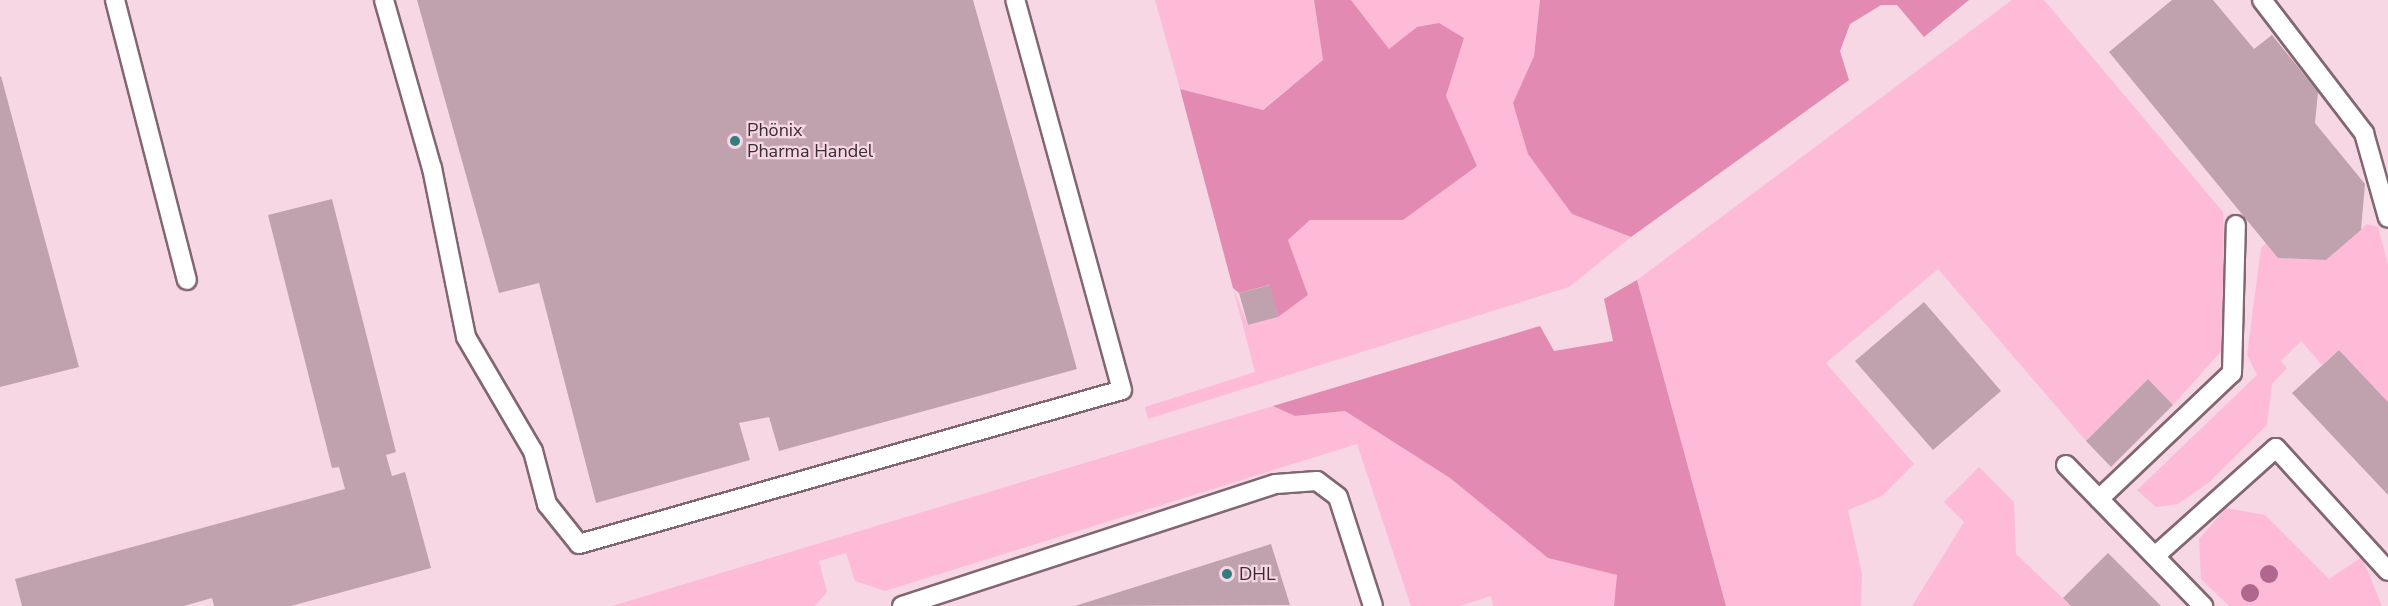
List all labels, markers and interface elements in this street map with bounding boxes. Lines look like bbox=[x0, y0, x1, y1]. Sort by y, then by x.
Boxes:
place label: Phönix Pharma Handel bbox=[747, 120, 873, 162]
marker: Phönix Pharma Handel bbox=[728, 134, 742, 148]
place label: DHL bbox=[1239, 563, 1276, 585]
marker: DHL bbox=[1220, 567, 1234, 581]

